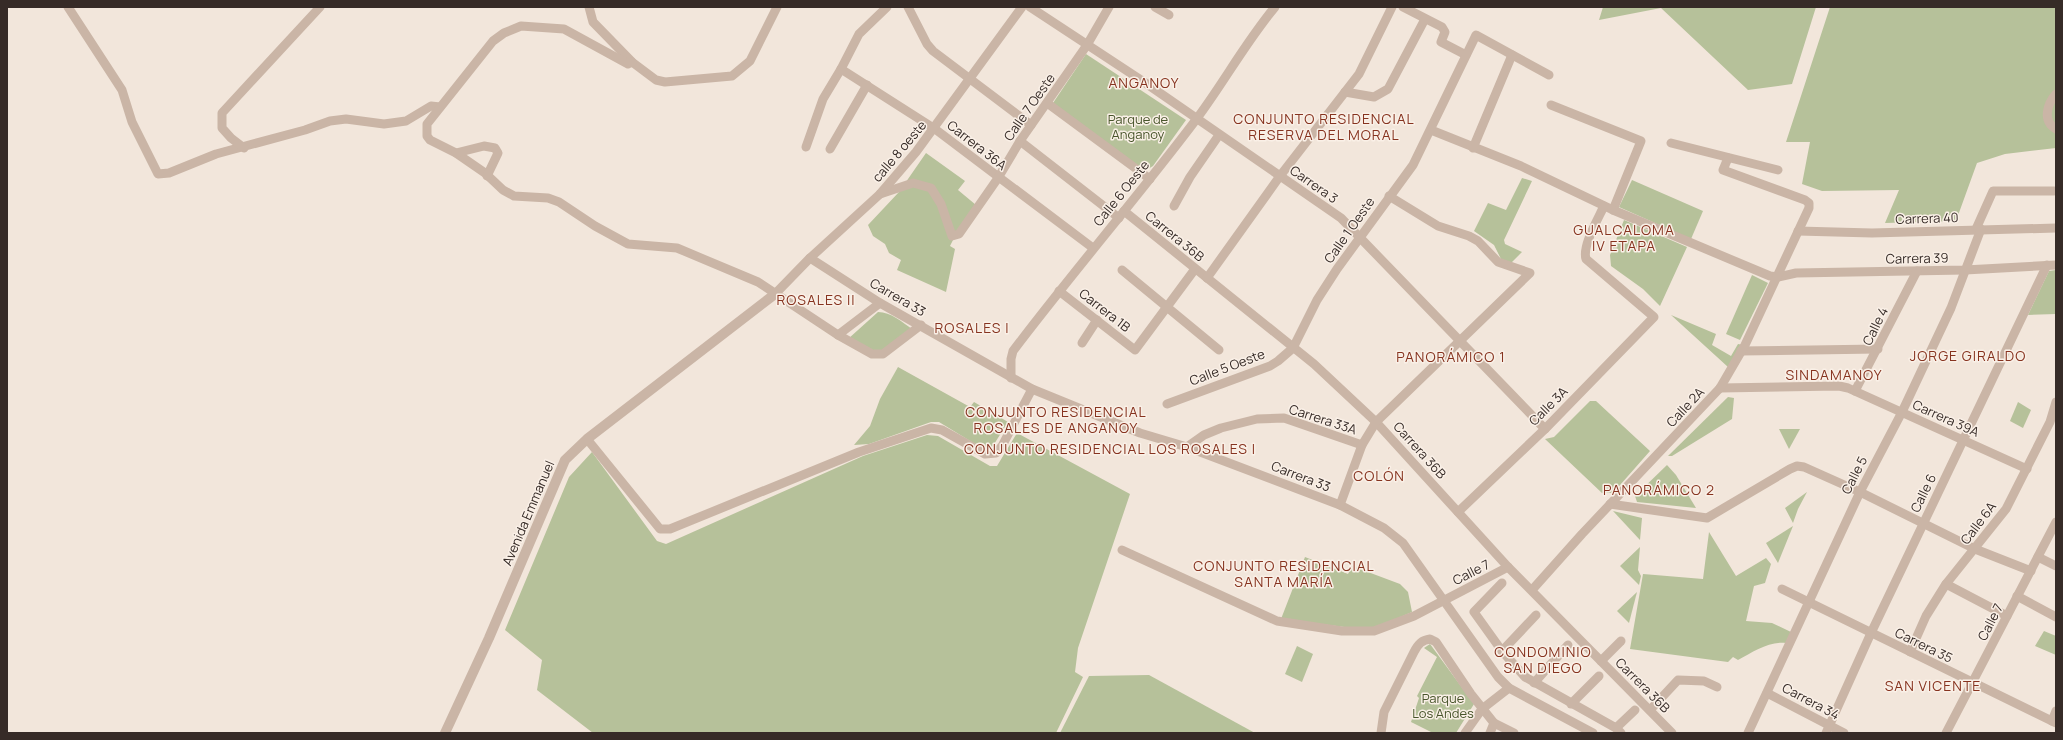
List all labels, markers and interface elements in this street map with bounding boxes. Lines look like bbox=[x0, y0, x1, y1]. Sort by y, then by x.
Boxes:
street label: Calle 7 Oeste bbox=[999, 69, 1059, 144]
district label: ANGANOY bbox=[1109, 73, 1180, 92]
district label: CONJUNTO RESIDENCIAL RESERVA DEL MORAL bbox=[1233, 109, 1415, 144]
park label: Parque de Anganoy bbox=[1108, 110, 1169, 143]
street label: calle 8 oeste bbox=[868, 116, 930, 186]
street label: Carrera 36A bbox=[943, 116, 1011, 174]
street label: Calle 6 Oeste bbox=[1089, 156, 1153, 230]
street label: Carrera 3 bbox=[1286, 161, 1342, 207]
street label: Calle 1 Oeste bbox=[1320, 193, 1379, 267]
street label: Carrera 36B bbox=[1142, 207, 1208, 265]
street label: Carrera 40 bbox=[1895, 208, 1959, 228]
district label: GUALCALOMA IV ETAPA bbox=[1573, 220, 1675, 255]
street label: Carrera 39 bbox=[1885, 248, 1949, 268]
street label: Carrera 33 bbox=[867, 274, 929, 320]
street label: Carrera 1B bbox=[1076, 284, 1134, 336]
district label: ROSALES II bbox=[776, 290, 856, 309]
street label: Calle 4 bbox=[1858, 304, 1892, 348]
district label: ROSALES I bbox=[935, 318, 1009, 337]
street label: Calle 5 Oeste bbox=[1187, 344, 1268, 390]
district label: JORGE GIRALDO bbox=[1910, 346, 2026, 365]
district label: PANORÁMICO 1 bbox=[1396, 347, 1506, 366]
district label: SINDAMANOY bbox=[1785, 365, 1883, 384]
street label: Calle 3A bbox=[1525, 383, 1571, 429]
street label: Calle 2A bbox=[1662, 383, 1708, 431]
street label: Carrera 39A bbox=[1910, 395, 1982, 441]
street label: Carrera 33A bbox=[1287, 400, 1359, 438]
district label: CONJUNTO RESIDENCIAL ROSALES DE ANGANOY bbox=[965, 402, 1147, 437]
street label: Carrera 36B bbox=[1390, 418, 1450, 482]
district label: CONJUNTO RESIDENCIAL LOS ROSALES I bbox=[964, 439, 1256, 458]
street label: Calle 5 bbox=[1837, 453, 1871, 497]
street label: Carrera 33 bbox=[1269, 456, 1333, 496]
street label: Avenida Emmanuel bbox=[498, 458, 558, 568]
district label: COLÓN bbox=[1353, 466, 1405, 485]
street label: Calle 6 bbox=[1906, 471, 1940, 515]
district label: PANORÁMICO 2 bbox=[1603, 480, 1715, 499]
street label: Calle 6A bbox=[1956, 498, 2000, 548]
street label: Calle 7 bbox=[1449, 555, 1493, 589]
district label: CONJUNTO RESIDENCIAL SANTA MARÍA bbox=[1193, 556, 1375, 591]
street label: Calle 7 bbox=[1973, 600, 2007, 644]
street label: Carrera 35 bbox=[1892, 623, 1956, 667]
district label: CONDOMINIO SAN DIEGO bbox=[1494, 642, 1592, 677]
street label: Carrera 36B bbox=[1612, 654, 1674, 716]
district label: SAN VICENTE bbox=[1885, 676, 1981, 695]
street label: Carrera 34 bbox=[1779, 678, 1843, 724]
park label: Parque Los Andes bbox=[1412, 689, 1474, 722]

